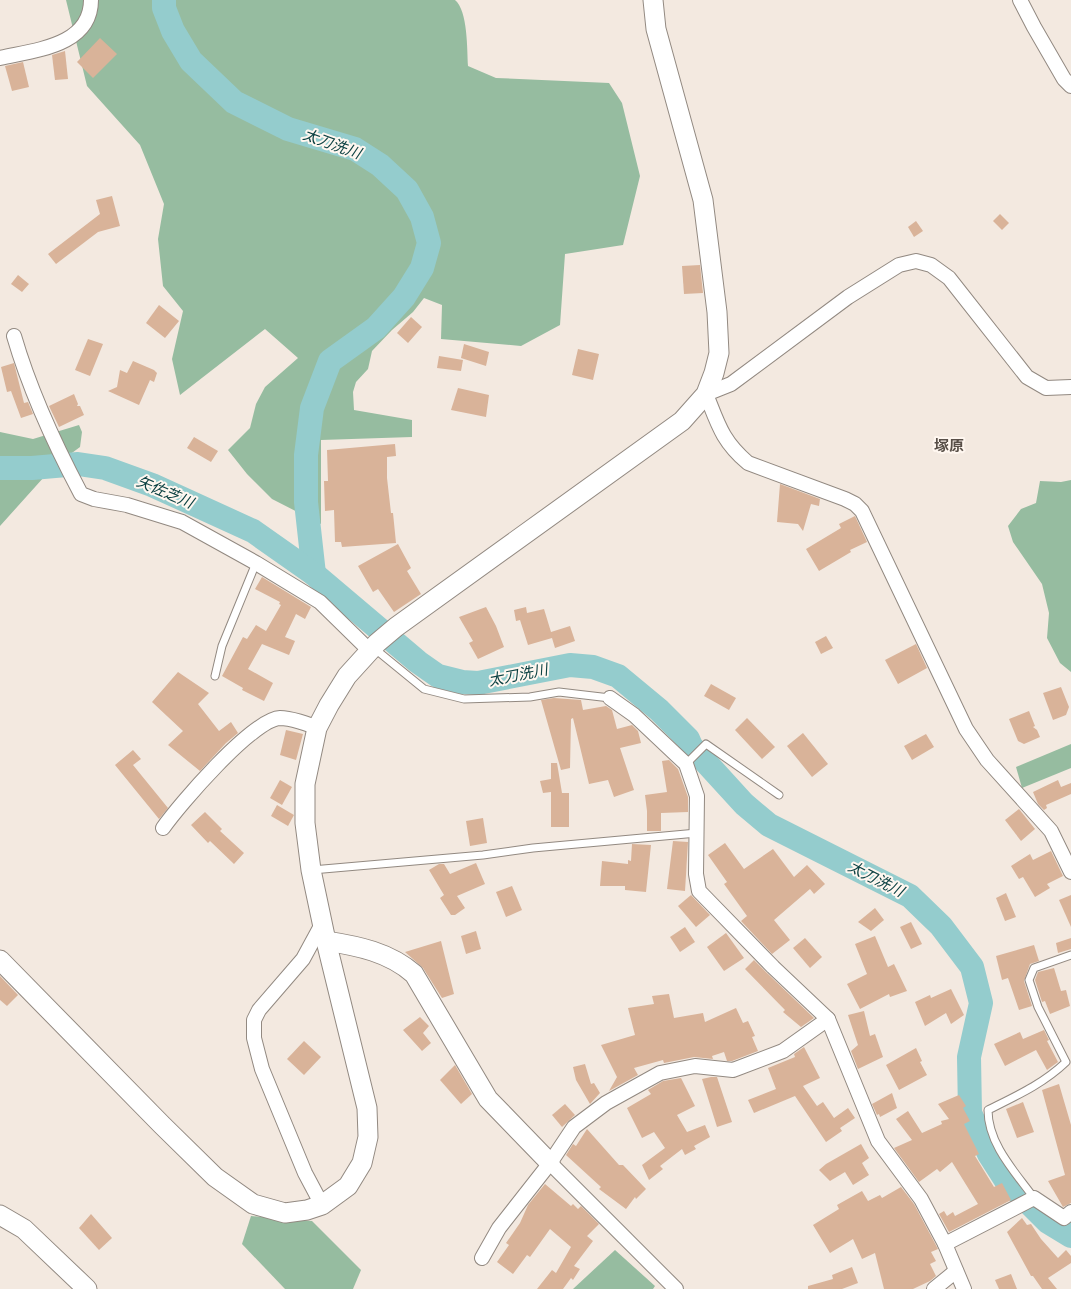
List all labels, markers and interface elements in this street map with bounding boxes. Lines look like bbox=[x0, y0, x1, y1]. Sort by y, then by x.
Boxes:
water label: 太刀洗川 bbox=[301, 125, 365, 162]
district label: 塚原 bbox=[934, 437, 964, 454]
water label: 矢佐芝川 bbox=[134, 472, 198, 512]
water label: 太刀洗川 bbox=[487, 660, 551, 689]
water label: 太刀洗川 bbox=[846, 857, 909, 901]

